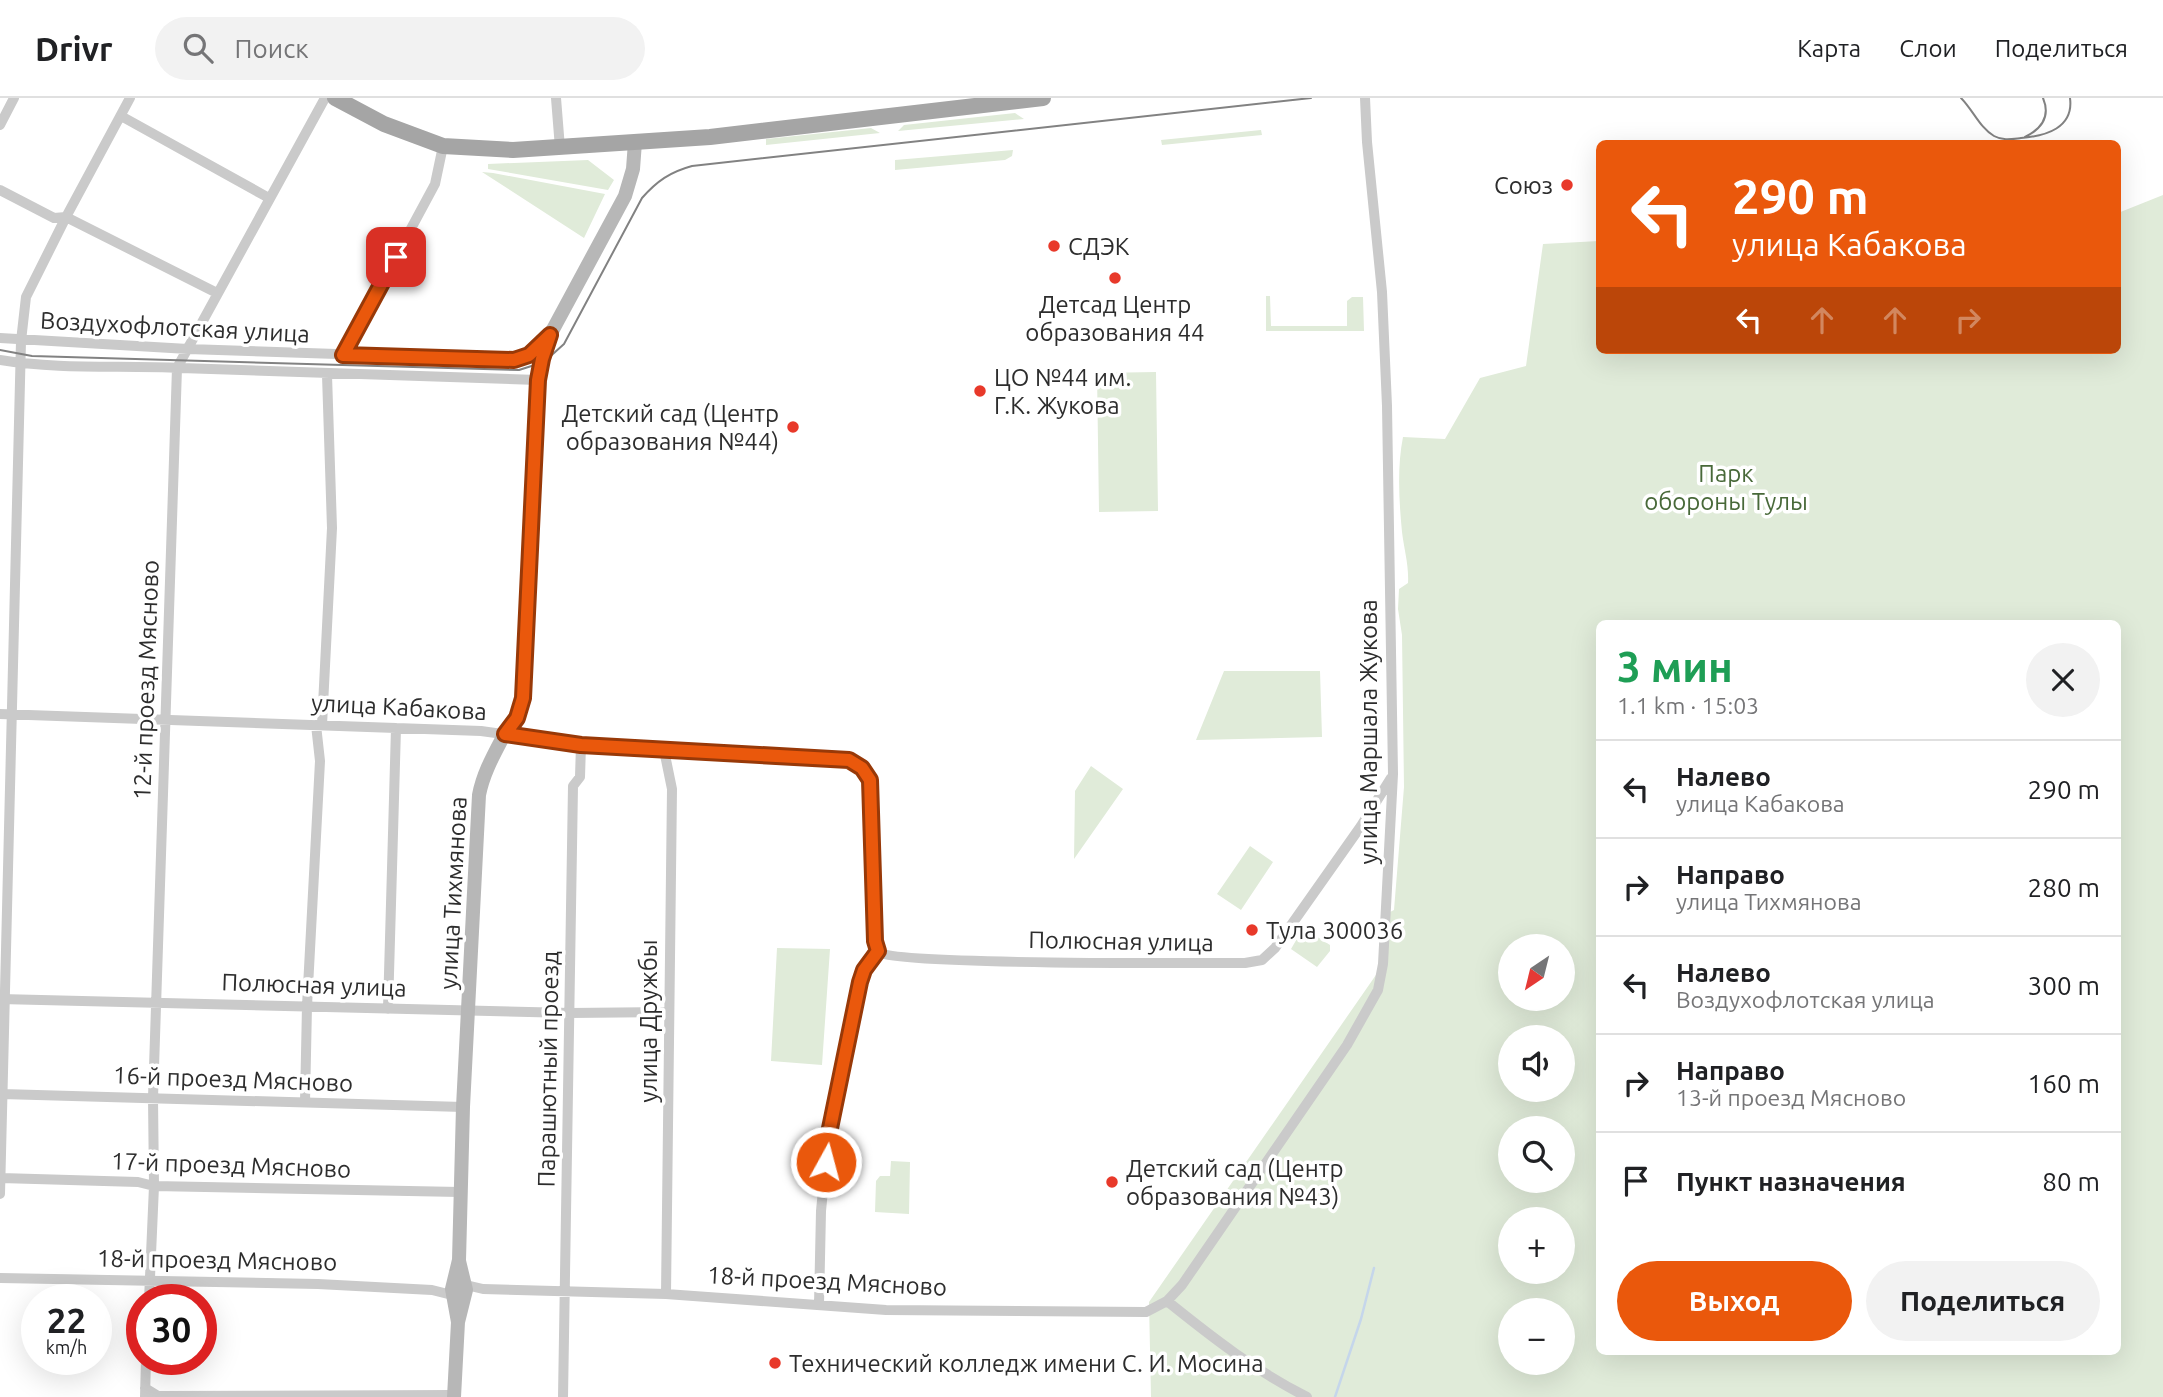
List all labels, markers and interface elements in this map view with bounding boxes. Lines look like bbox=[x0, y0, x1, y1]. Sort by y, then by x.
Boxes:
search box bbox=[155, 17, 645, 80]
icon: search bbox=[179, 29, 217, 67]
text: Drivr bbox=[35, 30, 113, 67]
text: Поиск bbox=[235, 34, 309, 63]
text: Карта bbox=[1797, 35, 1861, 62]
text: Слои bbox=[1899, 35, 1957, 62]
text: Поделиться bbox=[1995, 35, 2128, 62]
icon: left bbox=[1617, 168, 1708, 259]
text: 290 m bbox=[1732, 168, 1869, 223]
place label: Союз bbox=[1494, 172, 1553, 199]
marker: Союз bbox=[1559, 177, 1575, 193]
text: улица Кабакова bbox=[1732, 226, 1967, 262]
pin bbox=[366, 227, 426, 287]
place label: СДЭК bbox=[1068, 233, 1130, 260]
icon: arrive bbox=[377, 238, 415, 276]
marker: СДЭК bbox=[1046, 238, 1062, 254]
marker: Детсад Центр образования 44 bbox=[1107, 270, 1123, 286]
place label: Детсад Центр образования 44 bbox=[1025, 291, 1205, 346]
icon: left bbox=[1730, 301, 1768, 339]
icon: ahead bbox=[1803, 301, 1841, 339]
icon: ahead bbox=[1876, 301, 1914, 339]
icon: right bbox=[1949, 301, 1987, 339]
street label: Воздухофлотская улица bbox=[40, 306, 310, 348]
place label: ЦО №44 им. Г.К. Жукова bbox=[994, 364, 1131, 419]
marker: ЦО №44 им. Г.К. Жукова bbox=[972, 383, 988, 399]
place label: Детский сад (Центр образования №44) bbox=[561, 400, 779, 455]
marker: Детский сад (Центр образования №44) bbox=[785, 419, 801, 435]
park label: Парк обороны Тулы bbox=[1644, 460, 1808, 515]
street label: 12-й проезд Мясново bbox=[128, 560, 164, 800]
street label: улица Маршала Жукова bbox=[1355, 599, 1382, 865]
text: 3 мин bbox=[1617, 643, 1733, 690]
button: close bbox=[2026, 643, 2100, 717]
street label: улица Кабакова bbox=[310, 689, 488, 725]
text: 1.1 km · 15:03 bbox=[1617, 693, 1759, 718]
text: Налево bbox=[1676, 762, 1771, 791]
icon: left bbox=[1617, 770, 1655, 808]
text: 290 m bbox=[2028, 775, 2100, 804]
text: улица Кабакова bbox=[1676, 791, 1845, 816]
street label: улица Тихмянова bbox=[434, 796, 472, 990]
text: Направо bbox=[1676, 860, 1785, 889]
icon: right bbox=[1617, 868, 1655, 906]
text: 280 m bbox=[2028, 873, 2100, 902]
text: улица Тихмянова bbox=[1676, 889, 1861, 914]
place label: Тула 300036 bbox=[1266, 917, 1403, 944]
marker: Тула 300036 bbox=[1244, 922, 1260, 938]
street label: Полюсная улица bbox=[1028, 926, 1214, 956]
north arrow bbox=[1498, 934, 1575, 1012]
map controls bbox=[1498, 934, 1575, 1375]
street label: улица Дружбы bbox=[635, 939, 662, 1103]
street label: Парашютный проезд bbox=[532, 950, 564, 1188]
text: Налево bbox=[1676, 958, 1771, 987]
icon: left bbox=[1617, 966, 1655, 1004]
street label: Полюсная улица bbox=[221, 968, 407, 1002]
text: 300 m bbox=[2028, 971, 2100, 1000]
text: Воздухофлотская улица bbox=[1676, 987, 1935, 1012]
button: sound bbox=[1498, 1025, 1575, 1102]
text: Направо bbox=[1676, 1056, 1785, 1085]
street label: 16-й проезд Мясново bbox=[113, 1061, 353, 1097]
icon: right bbox=[1617, 1064, 1655, 1102]
text: 160 m bbox=[2028, 1069, 2100, 1098]
text: 13-й проезд Мясново bbox=[1676, 1085, 1906, 1110]
button: search bbox=[1498, 1116, 1575, 1193]
position arrow bbox=[789, 1125, 863, 1199]
street label: 17-й проезд Мясново bbox=[111, 1147, 351, 1183]
place label: Детский сад (Центр образования №43) bbox=[1126, 1155, 1344, 1210]
icon: arrive bbox=[1617, 1162, 1655, 1200]
text: Пункт назначения bbox=[1676, 1167, 1906, 1196]
text: 80 m bbox=[2042, 1167, 2100, 1196]
marker: Детский сад (Центр образования №43) bbox=[1104, 1174, 1120, 1190]
button: + bbox=[1498, 1207, 1575, 1284]
street label: 18-й проезд Мясново bbox=[97, 1244, 337, 1276]
street label: 18-й проезд Мясново bbox=[706, 1261, 948, 1301]
button: Выход bbox=[1617, 1261, 1852, 1341]
button: Поделиться bbox=[1866, 1261, 2100, 1341]
speed limit sign: 30 bbox=[126, 1284, 217, 1375]
button: − bbox=[1498, 1298, 1575, 1375]
text: 22 bbox=[47, 1300, 86, 1340]
text: km/h bbox=[46, 1337, 87, 1357]
place label: Технический колледж имени С. И. Мосина bbox=[789, 1350, 1264, 1377]
marker: Технический колледж имени С. И. Мосина bbox=[767, 1355, 783, 1371]

